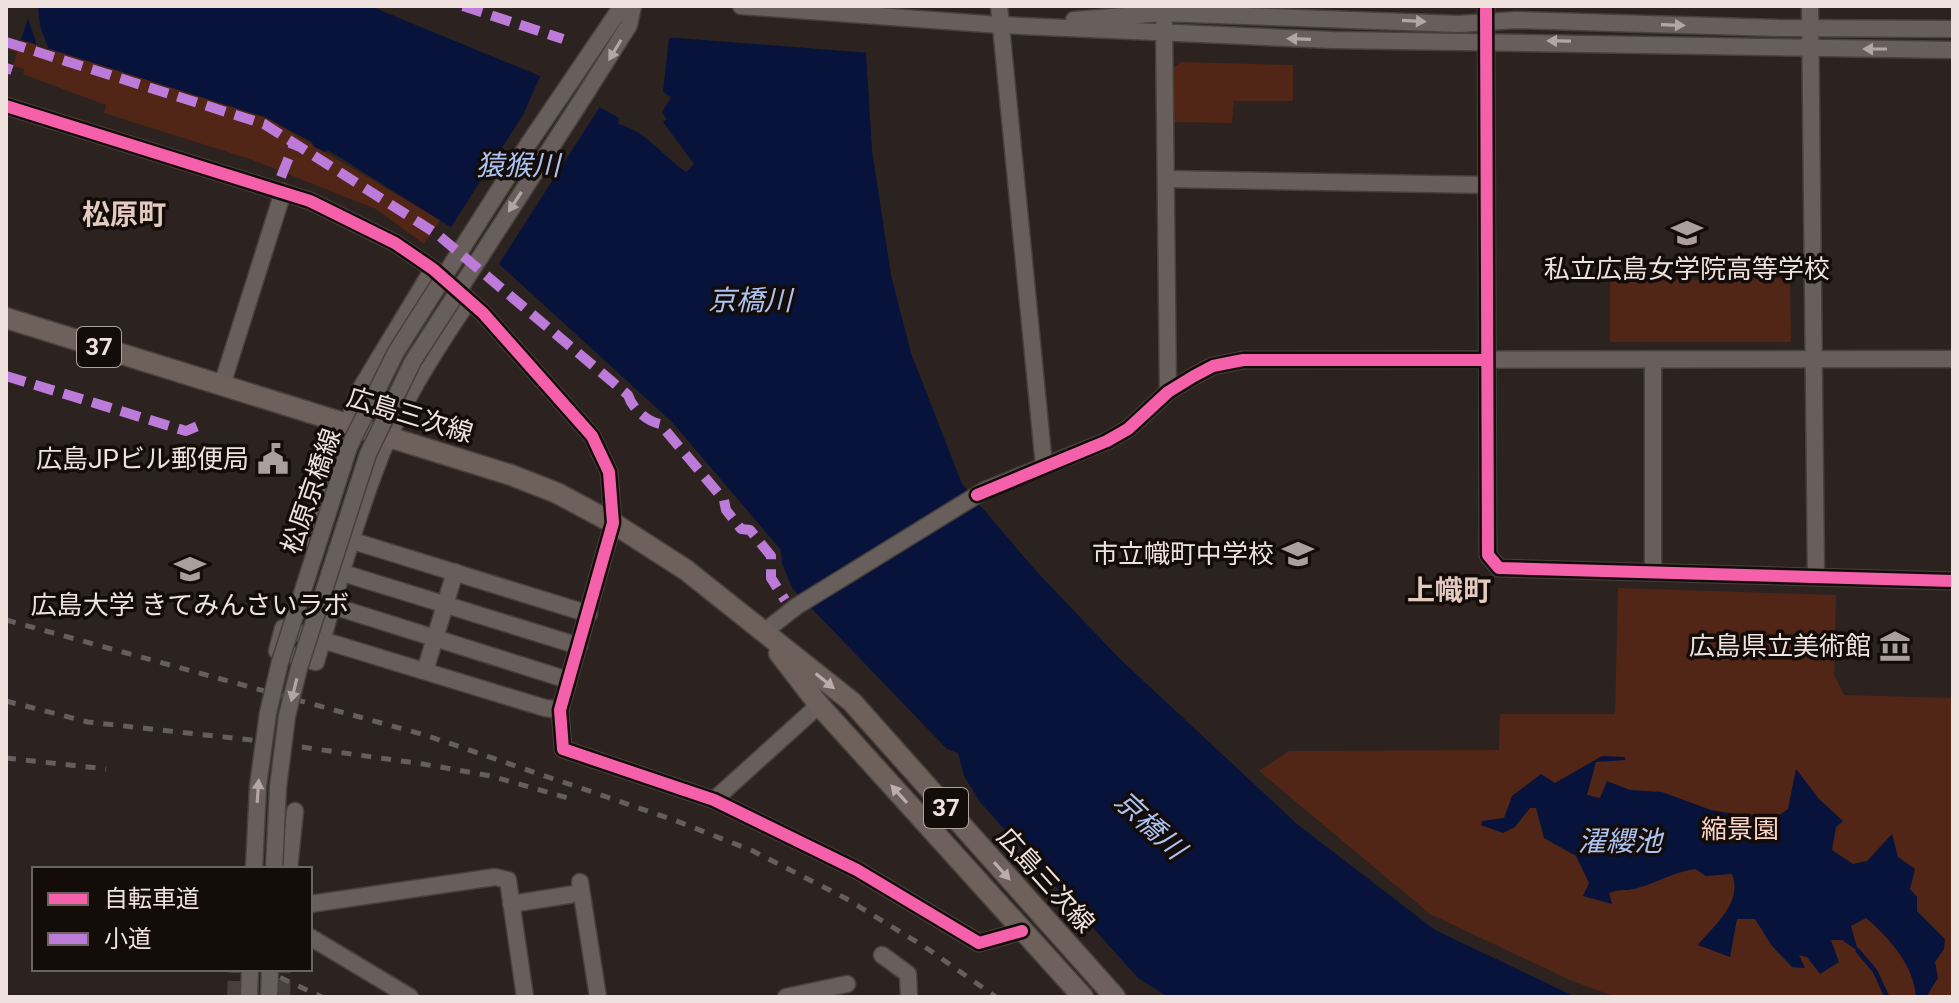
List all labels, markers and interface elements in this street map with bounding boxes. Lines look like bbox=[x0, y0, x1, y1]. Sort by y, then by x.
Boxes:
one-way arrow bbox=[1402, 15, 1427, 28]
one-way arrow bbox=[1661, 19, 1686, 31]
one-way arrow bbox=[1286, 32, 1311, 45]
one-way arrow bbox=[1546, 35, 1571, 48]
one-way arrow bbox=[608, 39, 622, 61]
one-way arrow bbox=[1862, 43, 1887, 55]
water label: 猿猴川 bbox=[476, 149, 563, 182]
one-way arrow bbox=[509, 191, 523, 213]
district label: 松原町 bbox=[82, 198, 166, 231]
school or university icon: 私立広島女学院高等学校 bbox=[1670, 216, 1704, 250]
place label: 私立広島女学院高等学校 bbox=[1544, 254, 1830, 284]
water label: 京橋川 bbox=[708, 284, 795, 317]
road number: 37 bbox=[77, 327, 121, 367]
street label: 広島三次線 bbox=[343, 382, 477, 448]
street label: 松原京橋線 bbox=[276, 425, 346, 557]
public building icon: 広島JPビル郵便局 bbox=[256, 442, 290, 476]
place label: 広島JPビル郵便局 bbox=[36, 444, 249, 474]
school or university icon: 市立幟町中学校 bbox=[1281, 537, 1315, 571]
place label: 市立幟町中学校 bbox=[1092, 539, 1274, 569]
school or university icon: 広島大学 きてみんさいラボ bbox=[173, 552, 207, 586]
district label: 上幟町 bbox=[1407, 574, 1491, 607]
place label: 広島大学 きてみんさいラボ bbox=[31, 590, 349, 620]
museum icon: 広島県立美術館 bbox=[1878, 629, 1912, 663]
place label: 広島県立美術館 bbox=[1689, 631, 1871, 661]
one-way arrow bbox=[815, 672, 836, 689]
one-way arrow bbox=[287, 677, 299, 702]
one-way arrow bbox=[252, 778, 265, 803]
water label: 京橋川 bbox=[1108, 784, 1194, 868]
one-way arrow bbox=[891, 785, 909, 804]
road number: 37 bbox=[924, 788, 968, 828]
park label: 縮景園 bbox=[1701, 814, 1779, 844]
street label: 広島三次線 bbox=[991, 822, 1101, 938]
water label: 濯纓池 bbox=[1578, 825, 1665, 858]
one-way arrow bbox=[993, 861, 1011, 880]
legend bbox=[32, 867, 312, 971]
text: 自転車道 bbox=[104, 885, 200, 913]
text: 小道 bbox=[104, 925, 152, 953]

